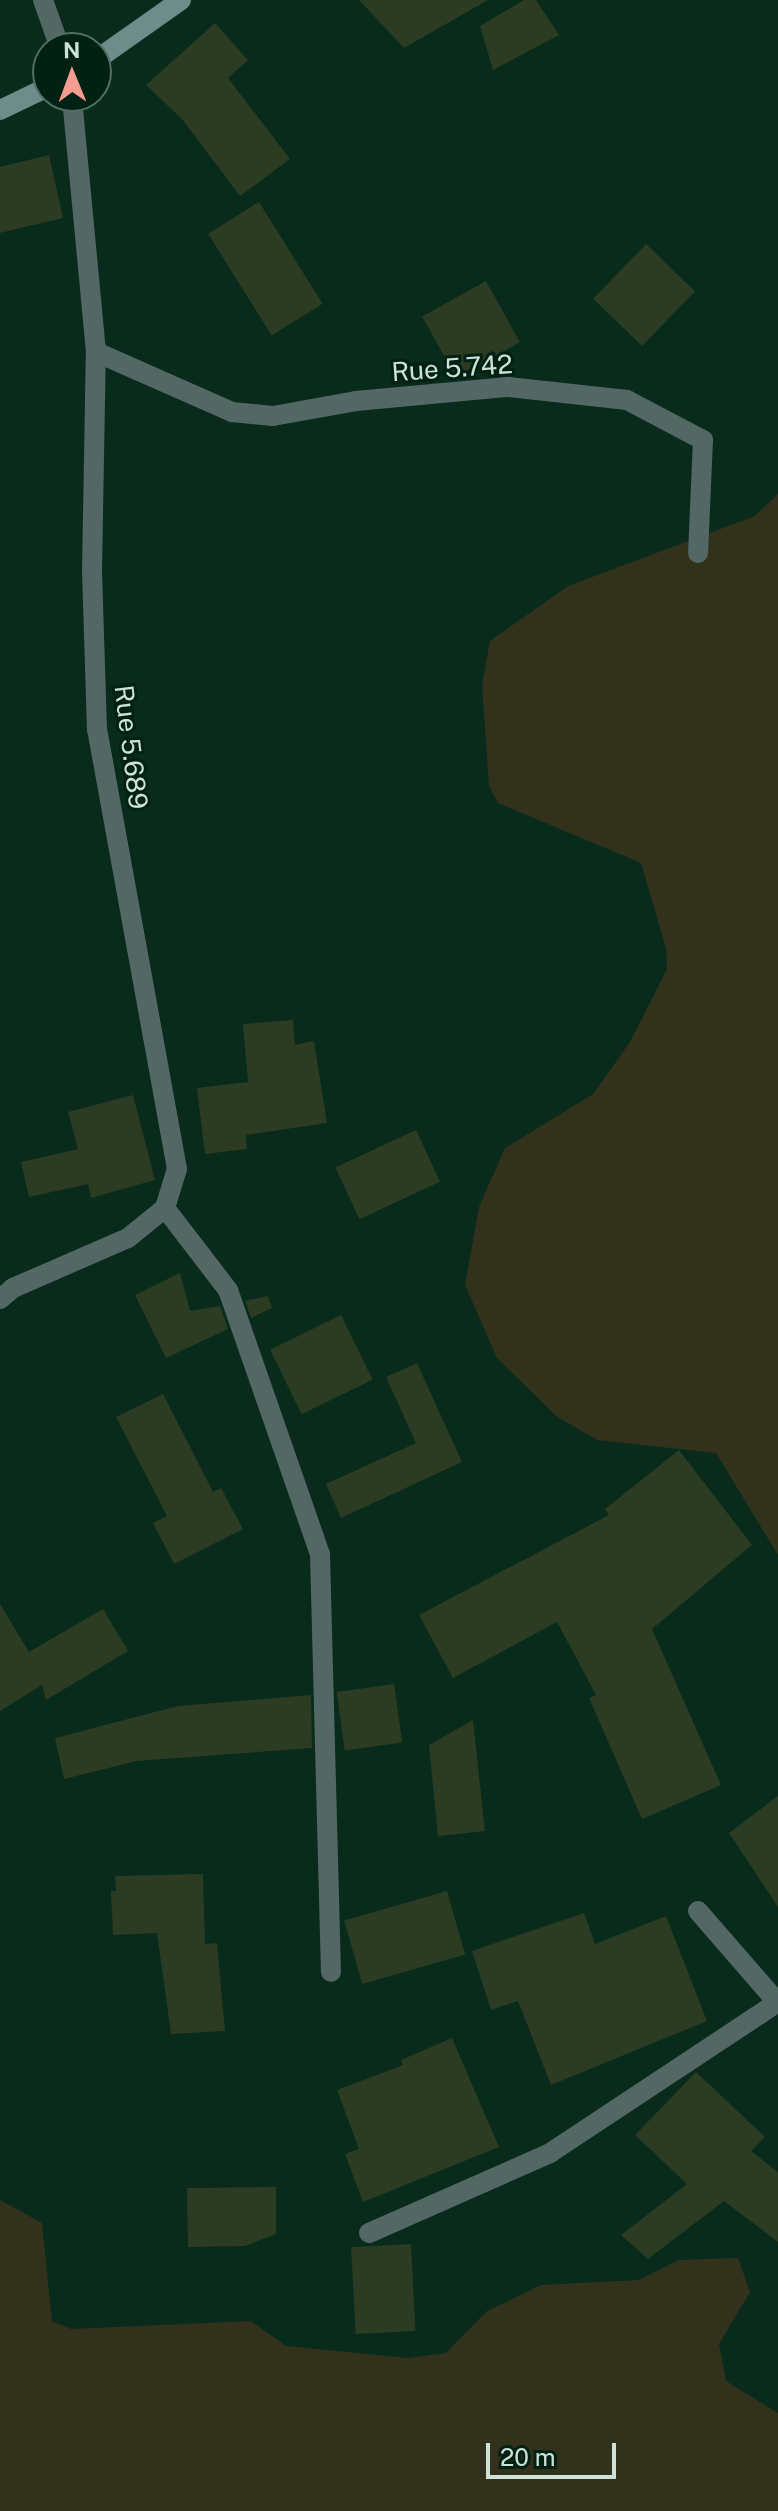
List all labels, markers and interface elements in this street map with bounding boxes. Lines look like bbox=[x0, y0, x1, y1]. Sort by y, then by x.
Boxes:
north arrow bbox=[32, 32, 112, 112]
text: N bbox=[63, 37, 80, 63]
street label: Rue 5.742 bbox=[390, 348, 514, 388]
street label: Rue 5.689 bbox=[108, 683, 154, 811]
scale bar bbox=[490, 2427, 620, 2477]
text: 20 m bbox=[500, 2443, 556, 2471]

